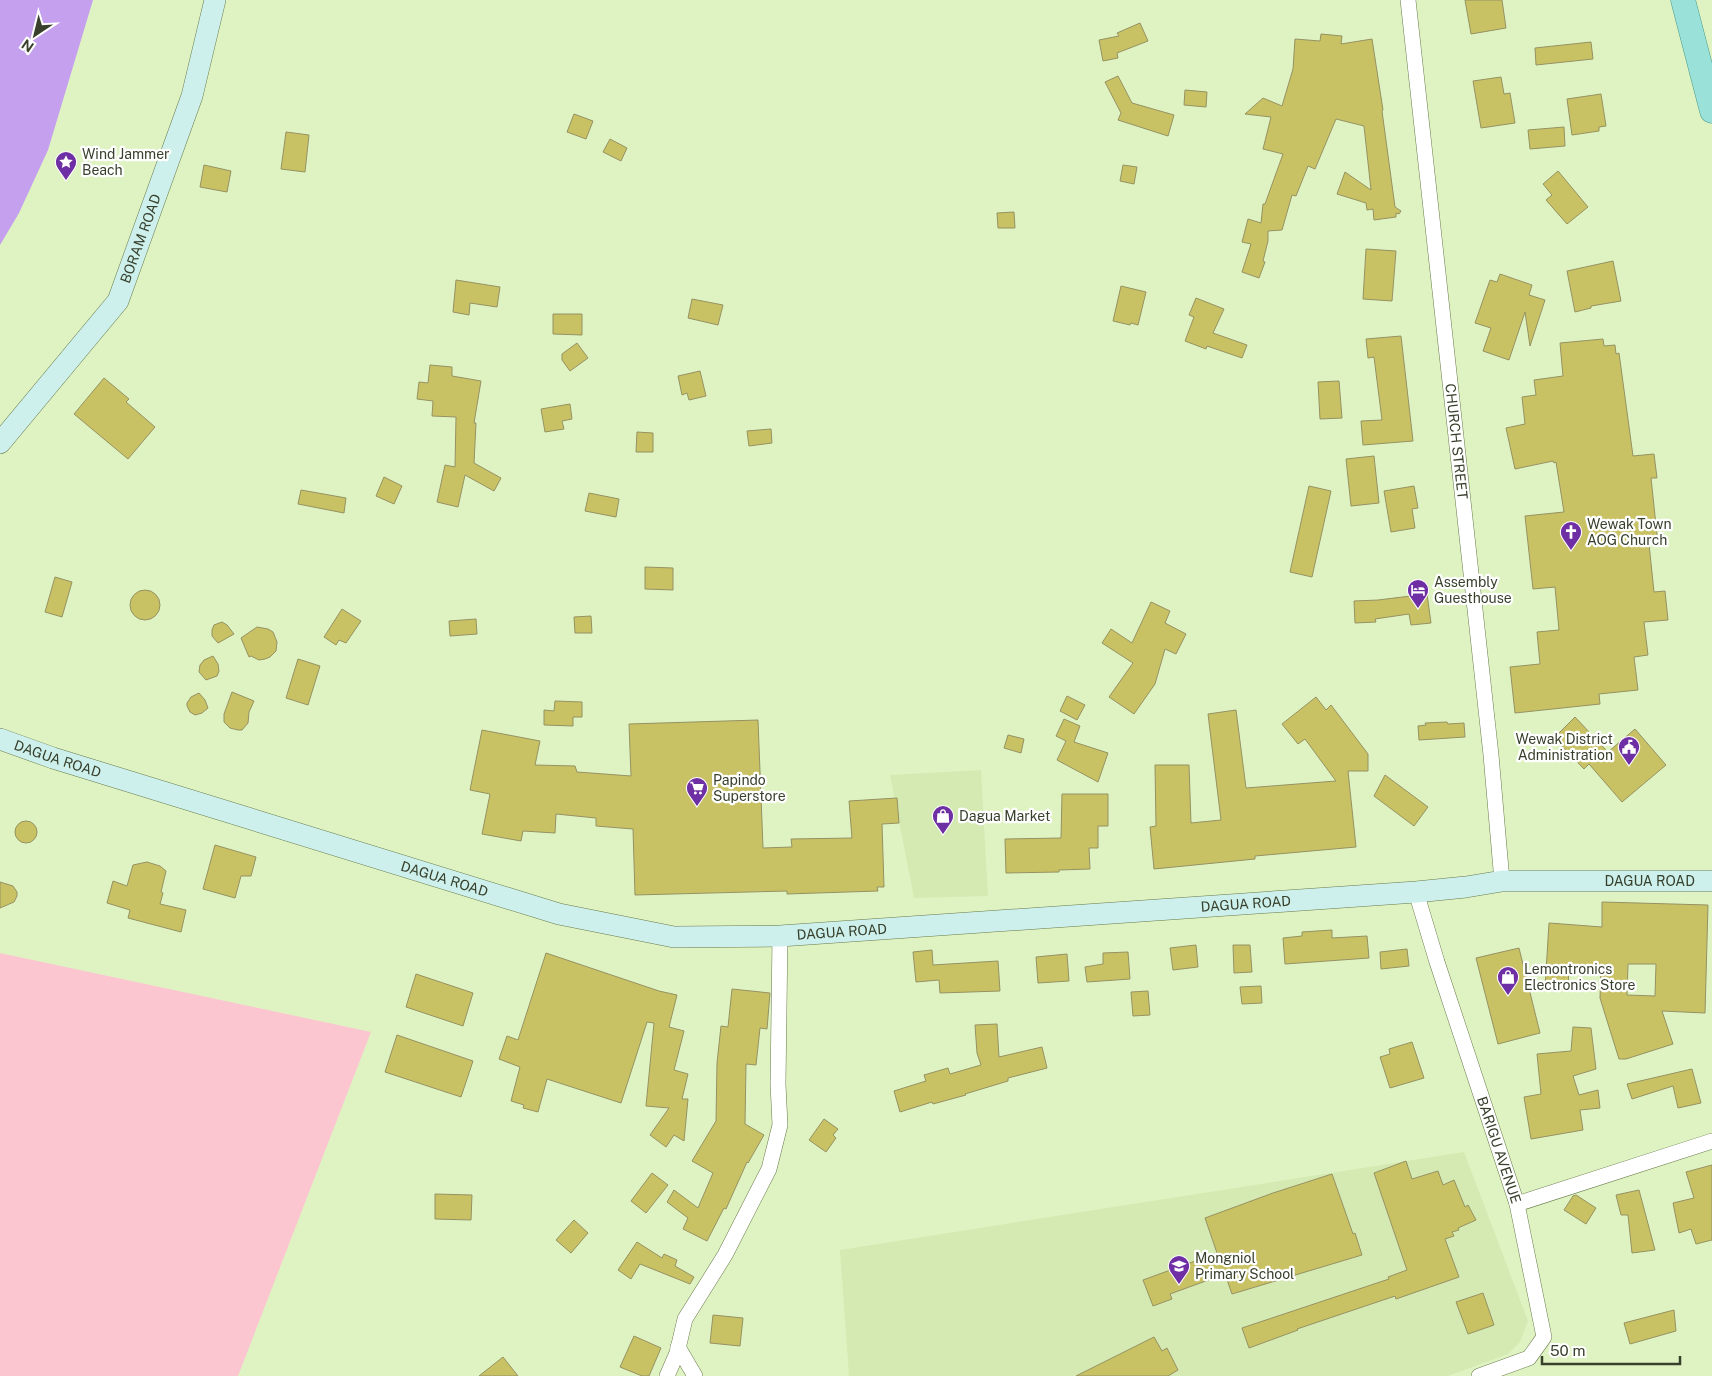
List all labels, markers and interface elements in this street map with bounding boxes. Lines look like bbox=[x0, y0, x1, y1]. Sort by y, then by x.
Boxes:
north arrow bbox=[10, 10, 60, 60]
text: N bbox=[18, 36, 37, 55]
place label: Wind Jammer Beach bbox=[82, 146, 170, 178]
place icon: Wind Jammer Beach bbox=[54, 150, 78, 181]
street label: BORAM ROAD bbox=[117, 192, 164, 285]
street label: CHURCH STREET bbox=[1442, 383, 1471, 500]
place label: Wewak Town AOG Church bbox=[1587, 516, 1671, 548]
church icon: Wewak Town AOG Church bbox=[1559, 520, 1583, 551]
place label: Assembly Guesthouse bbox=[1434, 574, 1512, 606]
hotel icon: Assembly Guesthouse bbox=[1406, 578, 1430, 609]
place label: Wewak District Administration bbox=[1515, 731, 1613, 763]
public building icon: Wewak District Administration bbox=[1617, 735, 1641, 766]
street label: DAGUA ROAD bbox=[12, 737, 103, 780]
place label: Papindo Superstore bbox=[713, 772, 786, 804]
supermarket icon: Papindo Superstore bbox=[685, 776, 709, 807]
shop icon: Dagua Market bbox=[931, 804, 955, 835]
place label: Dagua Market bbox=[959, 808, 1050, 824]
street label: DAGUA ROAD bbox=[399, 858, 490, 900]
street label: DAGUA ROAD bbox=[1604, 873, 1695, 889]
street label: DAGUA ROAD bbox=[1200, 893, 1292, 915]
street label: DAGUA ROAD bbox=[796, 921, 887, 943]
place label: Lemontronics Electronics Store bbox=[1524, 961, 1636, 993]
shop icon: Lemontronics Electronics Store bbox=[1496, 965, 1520, 996]
street label: BARIGU AVENUE bbox=[1474, 1094, 1524, 1205]
place label: Mongniol Primary School bbox=[1195, 1250, 1294, 1282]
school or university icon: Mongniol Primary School bbox=[1167, 1254, 1191, 1285]
scale bar bbox=[1542, 1334, 1680, 1366]
text: 50 m bbox=[1550, 1342, 1585, 1359]

